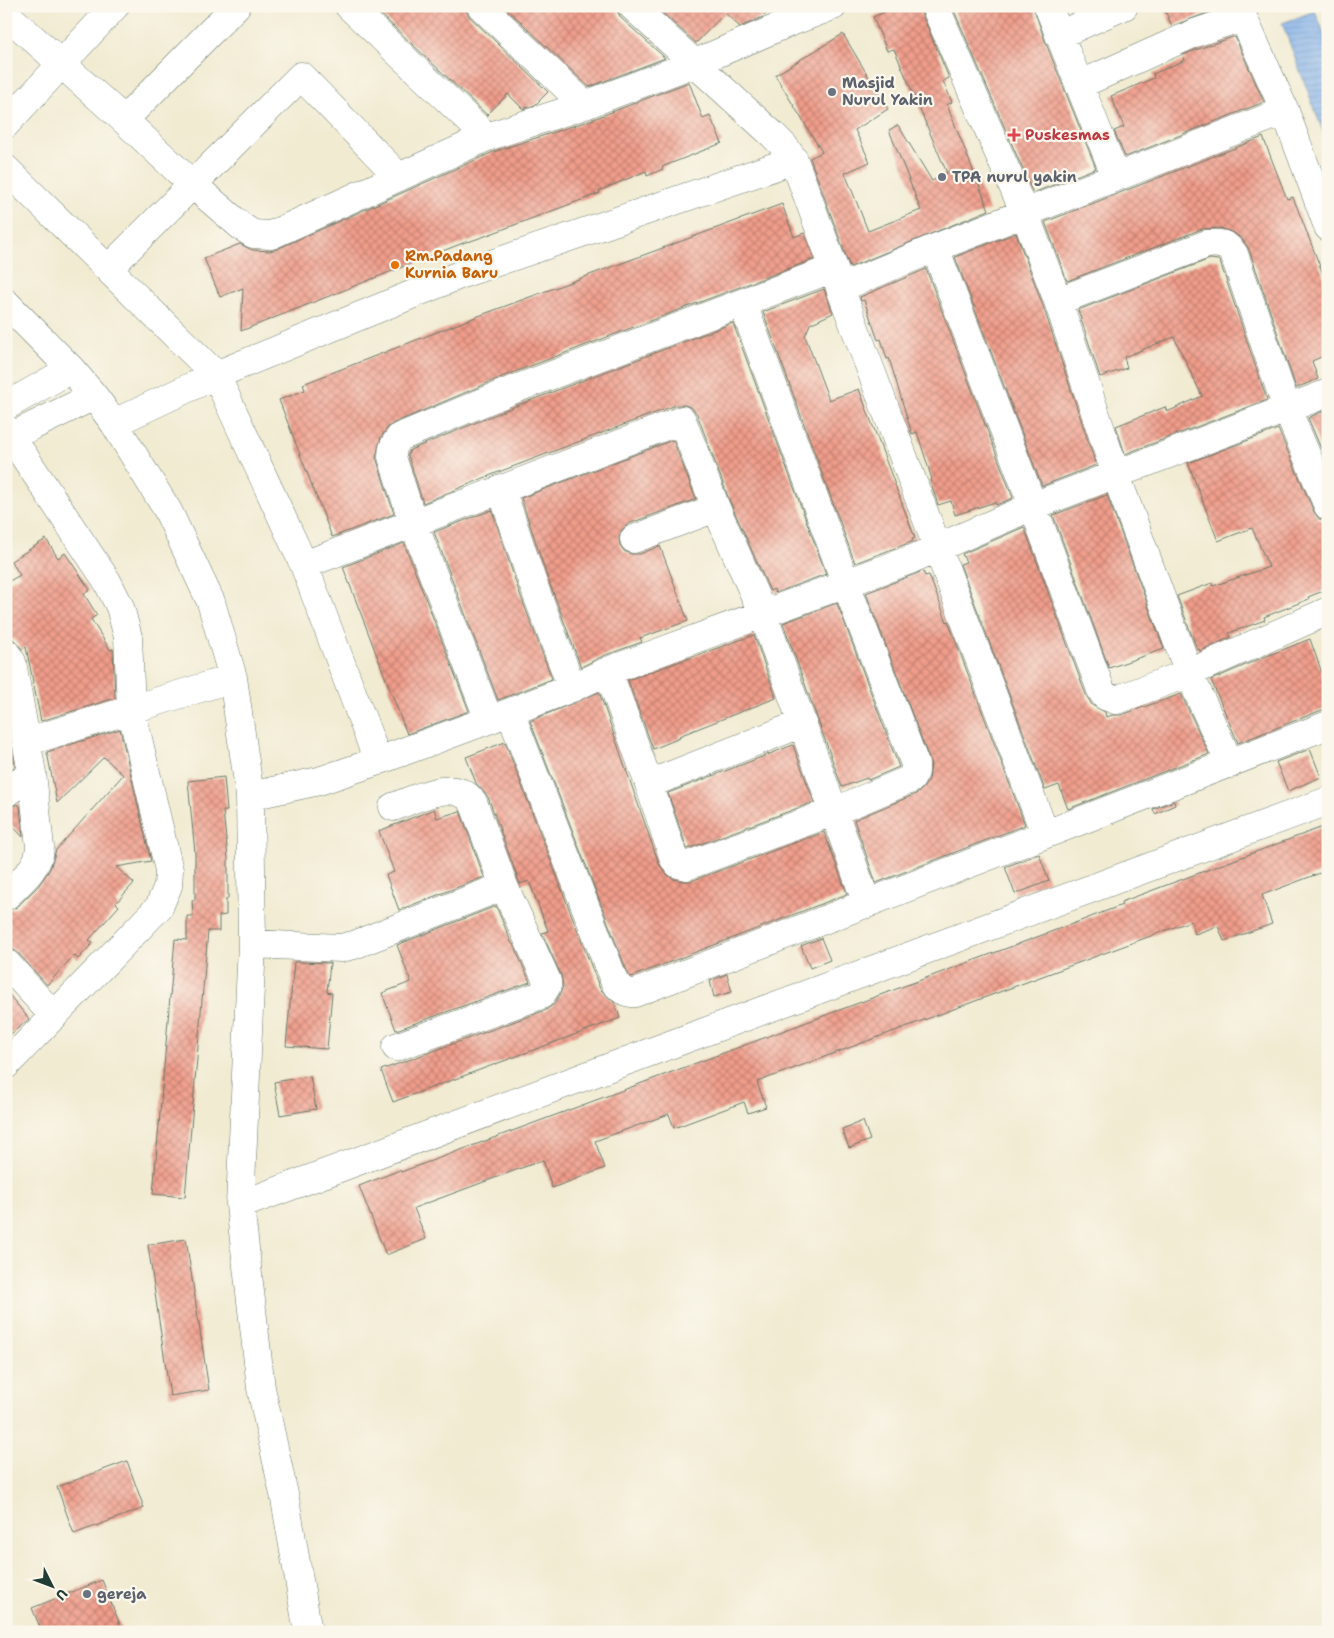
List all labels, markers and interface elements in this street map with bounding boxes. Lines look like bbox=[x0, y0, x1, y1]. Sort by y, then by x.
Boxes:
place label: Masjid Nurul Yakin bbox=[842, 73, 933, 110]
marker: Masjid Nurul Yakin bbox=[826, 86, 838, 98]
place label: Puskesmas bbox=[1025, 125, 1110, 145]
marker: Puskesmas bbox=[1007, 128, 1021, 142]
place label: TPA nurul yakin bbox=[952, 167, 1077, 187]
marker: TPA nurul yakin bbox=[936, 171, 948, 183]
place label: Rm.Padang Kurnia Baru bbox=[405, 246, 498, 283]
marker: Rm.Padang Kurnia Baru bbox=[389, 259, 401, 271]
north arrow bbox=[28, 1560, 78, 1610]
place label: gereja bbox=[97, 1584, 147, 1604]
text: U bbox=[52, 1585, 72, 1604]
marker: gereja bbox=[81, 1588, 93, 1600]

